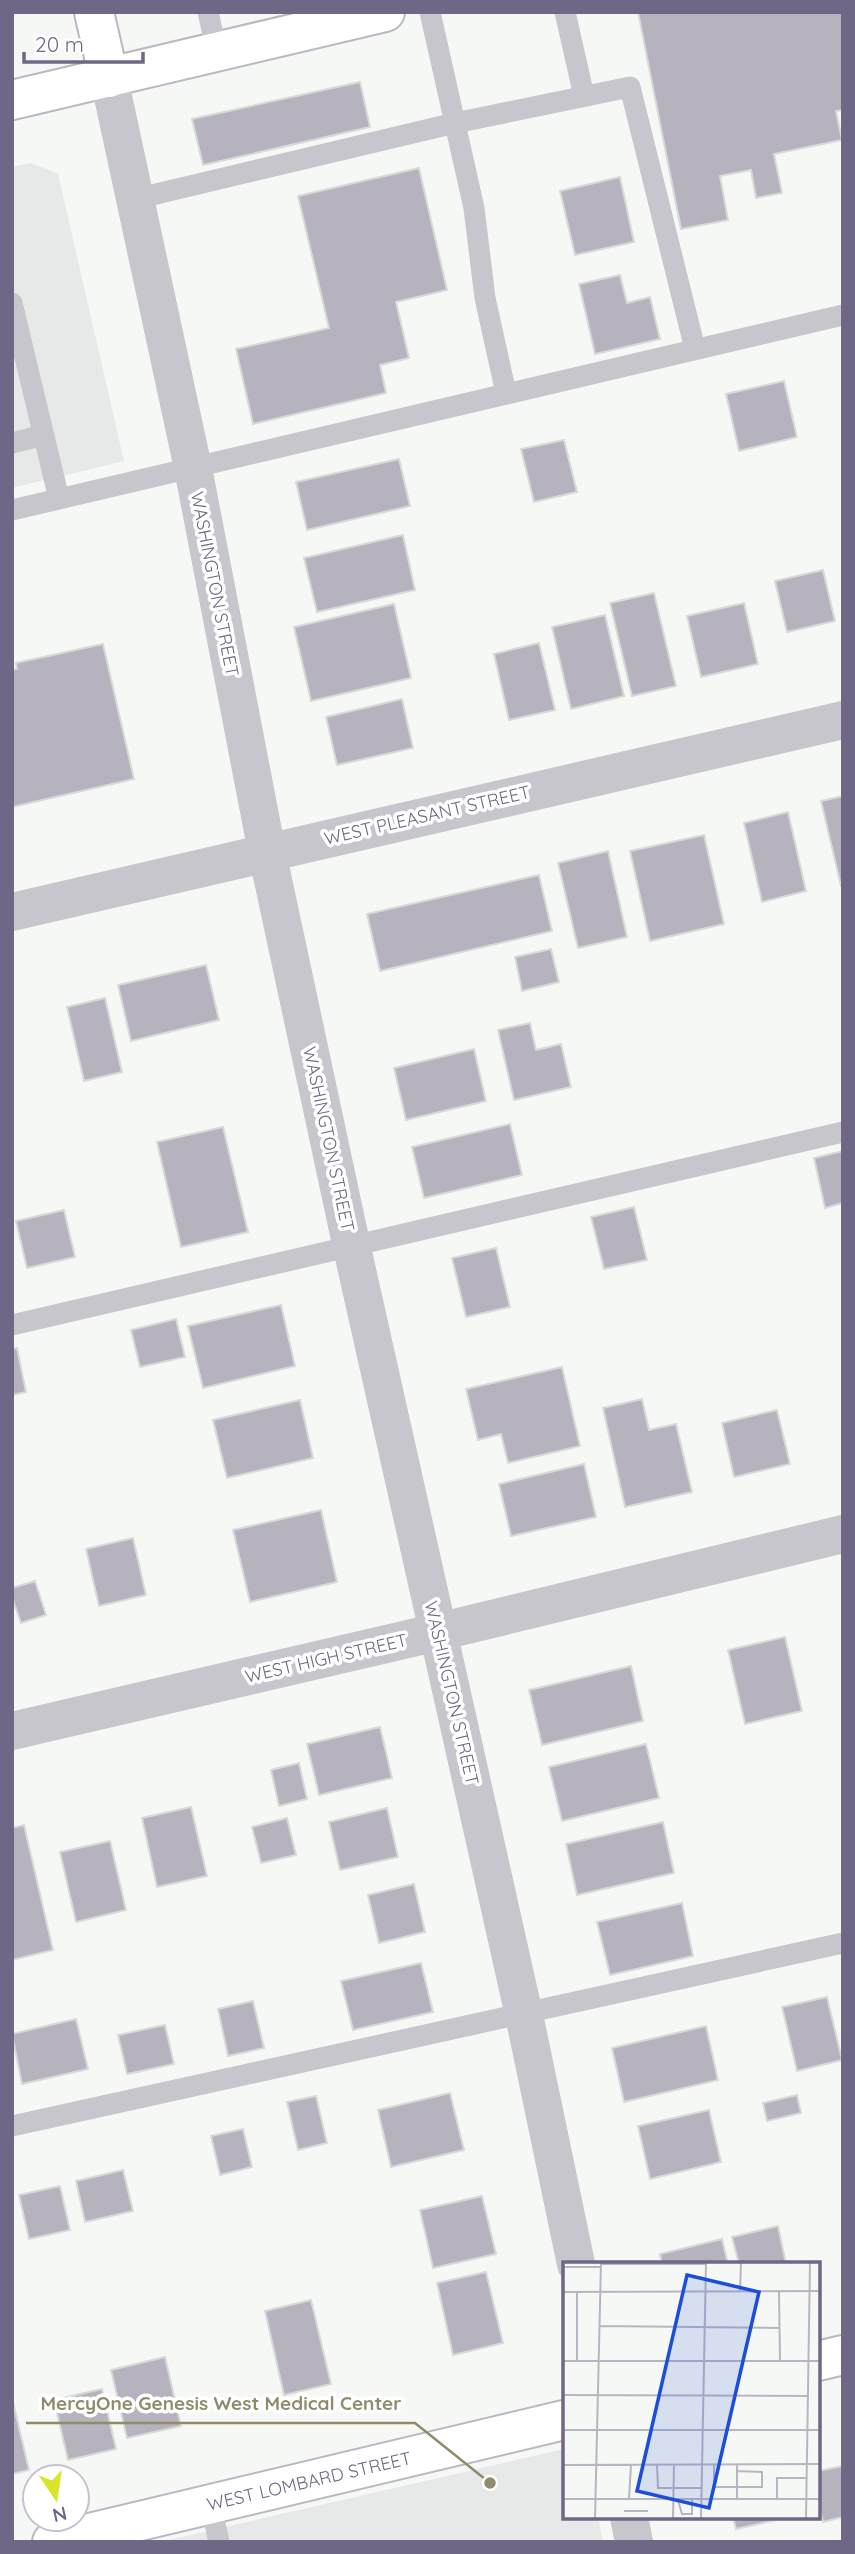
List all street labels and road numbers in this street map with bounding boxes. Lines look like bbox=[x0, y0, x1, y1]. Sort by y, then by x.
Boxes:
street label: WASHINGTON STREET bbox=[186, 489, 244, 679]
street label: WEST PLEASANT STREET bbox=[322, 780, 532, 850]
street label: WASHINGTON STREET bbox=[298, 1045, 360, 1233]
street label: WASHINGTON STREET bbox=[420, 1599, 484, 1787]
street label: WEST HIGH STREET bbox=[243, 1628, 409, 1688]
street label: WEST LOMBARD STREET bbox=[204, 2446, 414, 2516]

